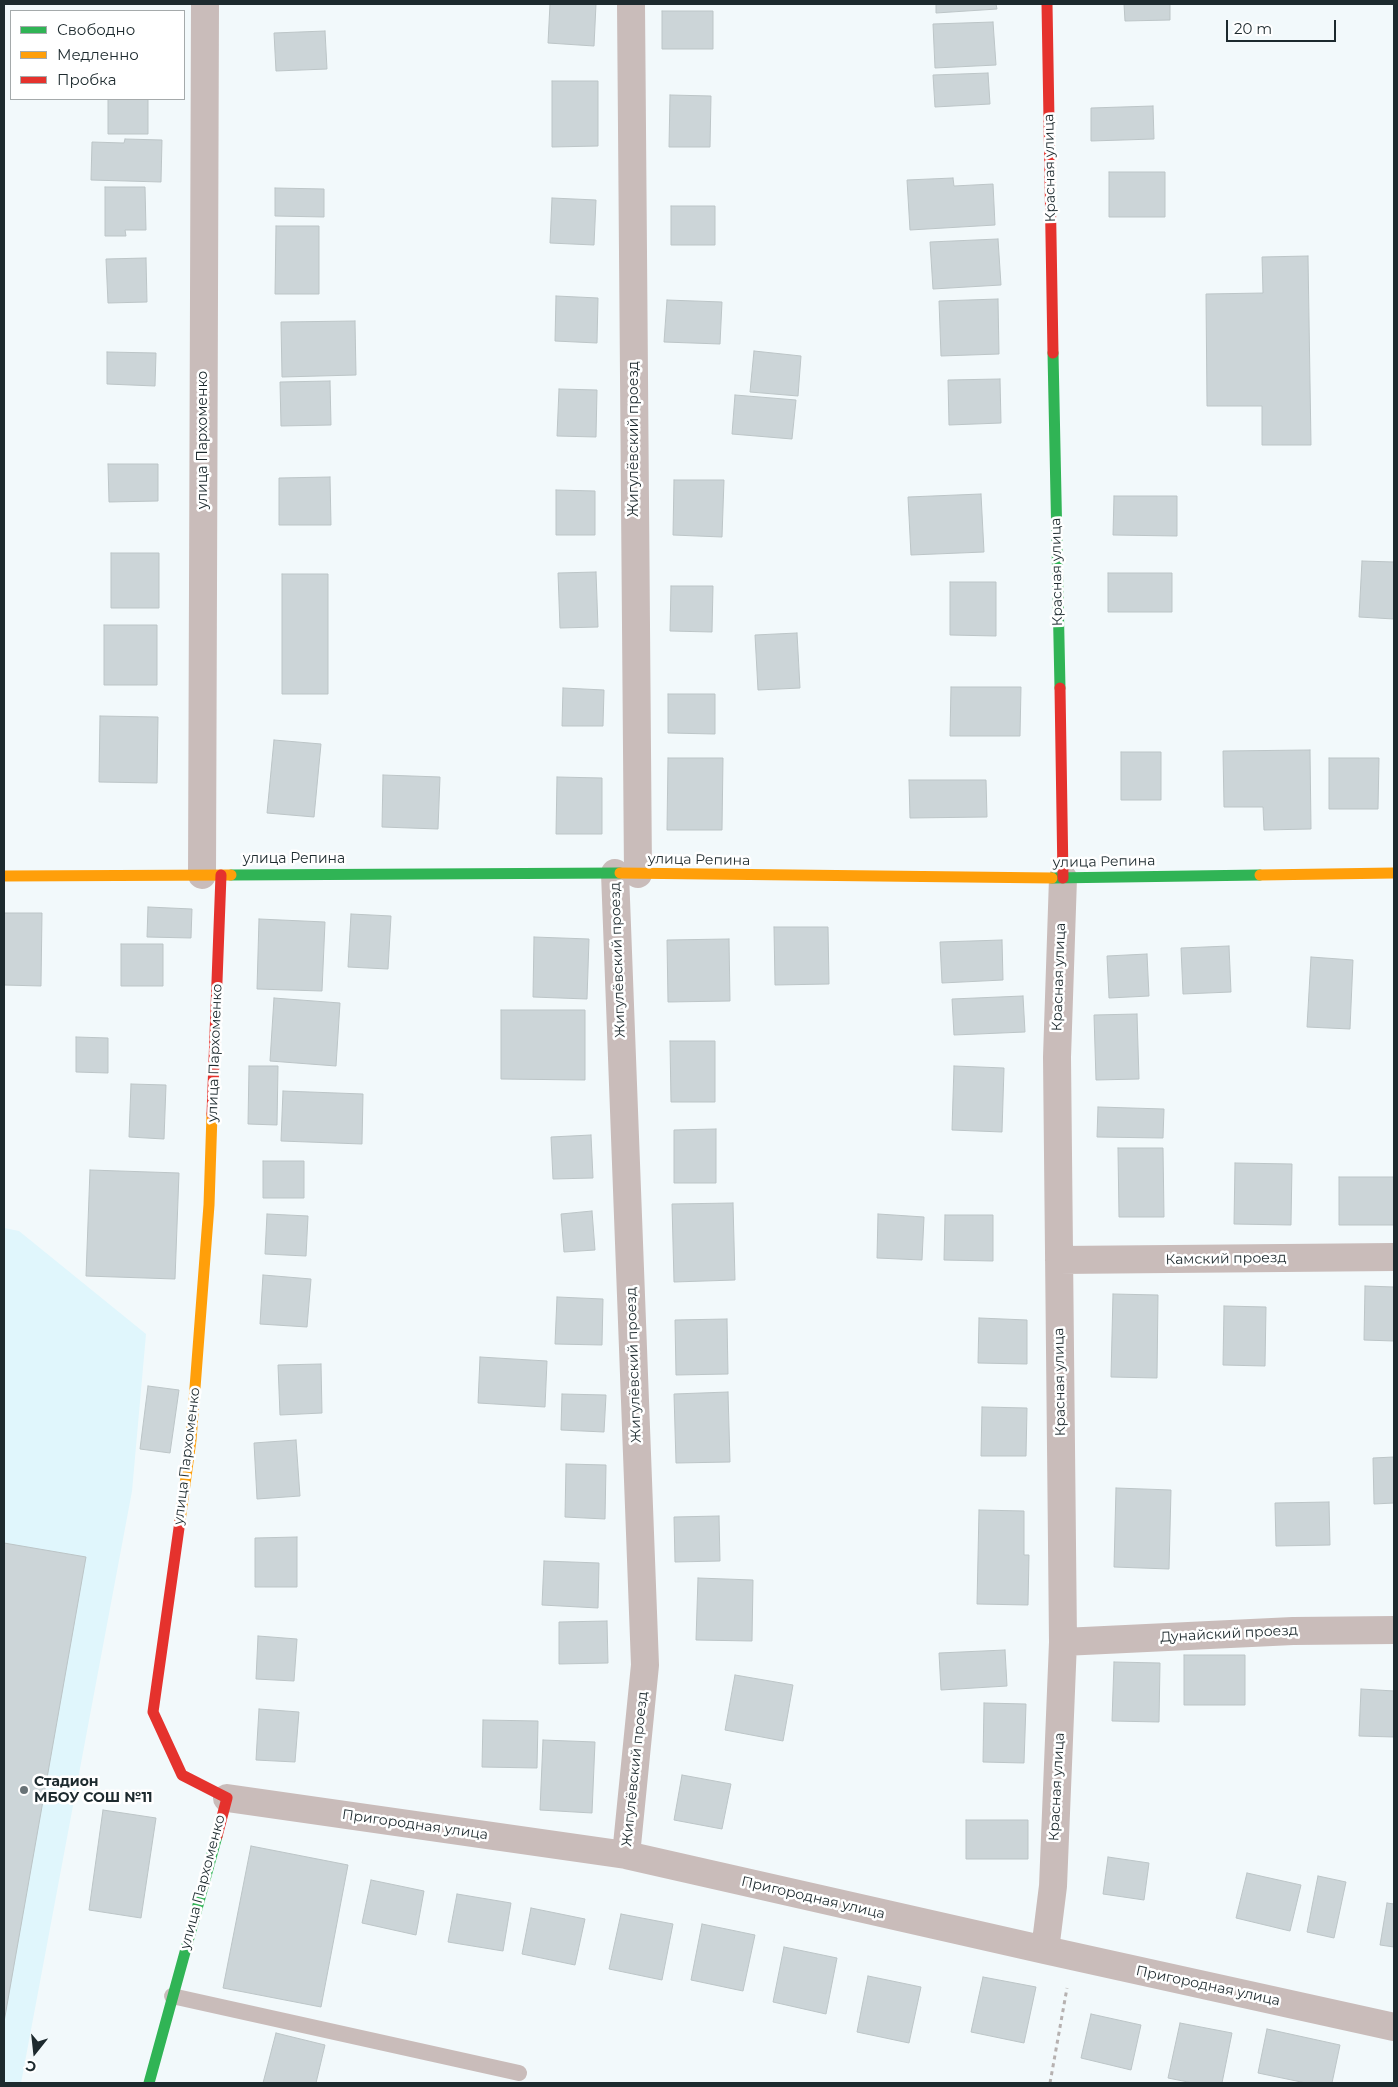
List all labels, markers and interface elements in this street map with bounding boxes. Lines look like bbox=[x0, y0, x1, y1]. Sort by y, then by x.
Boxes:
legend bbox=[10, 10, 185, 100]
scale bar bbox=[1228, 10, 1338, 42]
text: 20 m bbox=[1234, 19, 1272, 38]
text: Свободно bbox=[57, 20, 135, 39]
text: Медленно bbox=[57, 45, 139, 64]
text: Пробка bbox=[57, 70, 116, 89]
street label: Красная улица bbox=[1041, 113, 1059, 223]
street label: Жигулёвский проезд bbox=[626, 361, 642, 517]
street label: улица Пархоменко bbox=[195, 371, 211, 509]
street label: Красная улица bbox=[1048, 517, 1066, 627]
street label: улица Репина bbox=[243, 851, 345, 867]
street label: улица Репина bbox=[648, 851, 750, 869]
street label: улица Репина bbox=[1053, 853, 1155, 871]
street label: Жигулёвский проезд bbox=[607, 882, 629, 1038]
street label: Красная улица bbox=[1049, 922, 1069, 1032]
street label: улица Пархоменко bbox=[204, 984, 226, 1122]
street label: Камский проезд bbox=[1165, 1250, 1287, 1268]
street label: Жигулёвский проезд bbox=[623, 1287, 645, 1443]
street label: Красная улица bbox=[1051, 1327, 1069, 1437]
street label: улица Пархоменко bbox=[170, 1386, 204, 1526]
street label: Дунайский проезд bbox=[1160, 1622, 1298, 1646]
street label: Жигулёвский проезд bbox=[618, 1691, 652, 1847]
street label: Красная улица bbox=[1046, 1732, 1068, 1842]
place label: Стадион МБОУ СОШ №11 bbox=[34, 1774, 153, 1806]
marker: Стадион МБОУ СОШ №11 bbox=[18, 1784, 30, 1796]
street label: Пригородная улица bbox=[341, 1806, 489, 1844]
street label: улица Пархоменко bbox=[177, 1813, 229, 1951]
street label: Пригородная улица bbox=[739, 1873, 887, 1923]
street label: Пригородная улица bbox=[1134, 1962, 1282, 2010]
north arrow bbox=[10, 2027, 60, 2077]
text: С bbox=[24, 2056, 38, 2076]

